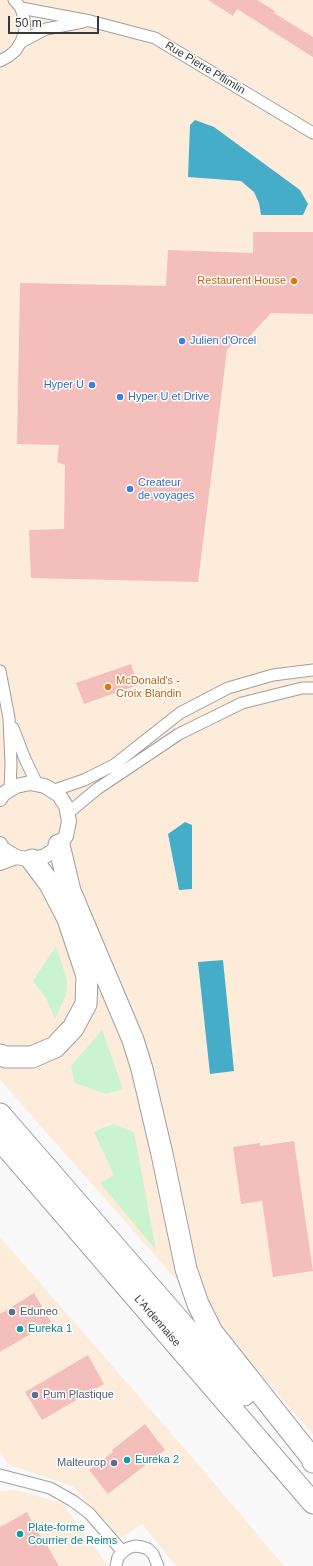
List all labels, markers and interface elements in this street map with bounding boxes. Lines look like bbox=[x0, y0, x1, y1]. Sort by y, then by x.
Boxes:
scale bar bbox=[10, 8, 101, 34]
text: 50 m bbox=[15, 16, 42, 30]
street label: Rue Pierre Pflimlin bbox=[163, 39, 247, 97]
place label: Restaurent House bbox=[197, 274, 286, 288]
marker: Restaurent House bbox=[289, 276, 299, 286]
place label: Julien d'Orcel bbox=[190, 334, 256, 348]
marker: Julien d'Orcel bbox=[177, 336, 187, 346]
place label: Hyper U bbox=[44, 378, 84, 392]
marker: Hyper U bbox=[87, 380, 97, 390]
place label: Hyper U et Drive bbox=[128, 390, 209, 404]
marker: Hyper U et Drive bbox=[115, 392, 125, 402]
place label: Createur de voyages bbox=[138, 476, 194, 502]
marker: Createur de voyages bbox=[125, 484, 135, 494]
place label: McDonald's - Croix Blandin bbox=[116, 674, 181, 700]
marker: McDonald's - Croix Blandin bbox=[103, 682, 113, 692]
street label: L'Ardennaise bbox=[131, 1293, 183, 1349]
place label: Eduneo bbox=[20, 1305, 58, 1319]
marker: Eduneo bbox=[7, 1307, 17, 1317]
place label: Eureka 1 bbox=[28, 1322, 72, 1336]
marker: Eureka 1 bbox=[15, 1324, 25, 1334]
place label: Pum Plastique bbox=[43, 1388, 114, 1402]
marker: Pum Plastique bbox=[30, 1390, 40, 1400]
place label: Eureka 2 bbox=[135, 1453, 179, 1467]
marker: Eureka 2 bbox=[122, 1455, 132, 1465]
place label: Malteurop bbox=[57, 1456, 106, 1470]
marker: Malteurop bbox=[109, 1458, 119, 1468]
place label: Plate-forme Courrier de Reims bbox=[28, 1521, 117, 1547]
marker: Plate-forme Courrier de Reims bbox=[15, 1529, 25, 1539]

